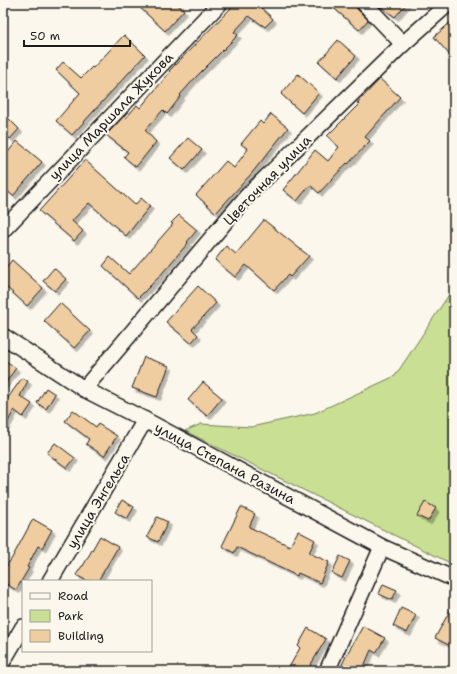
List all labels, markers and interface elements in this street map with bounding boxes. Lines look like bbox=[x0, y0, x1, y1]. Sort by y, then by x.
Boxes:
scale bar bbox=[24, 22, 130, 48]
text: 50 m bbox=[30, 28, 60, 44]
street label: улица Маршала Жукова bbox=[45, 48, 177, 184]
street label: Цветочная улица bbox=[219, 131, 315, 229]
street label: улица Степана Разина bbox=[152, 418, 299, 508]
street label: улица Энгельса bbox=[63, 450, 134, 552]
legend bbox=[22, 580, 152, 652]
text: Road bbox=[58, 588, 89, 604]
text: Park bbox=[58, 608, 84, 624]
text: Building bbox=[58, 628, 104, 644]

